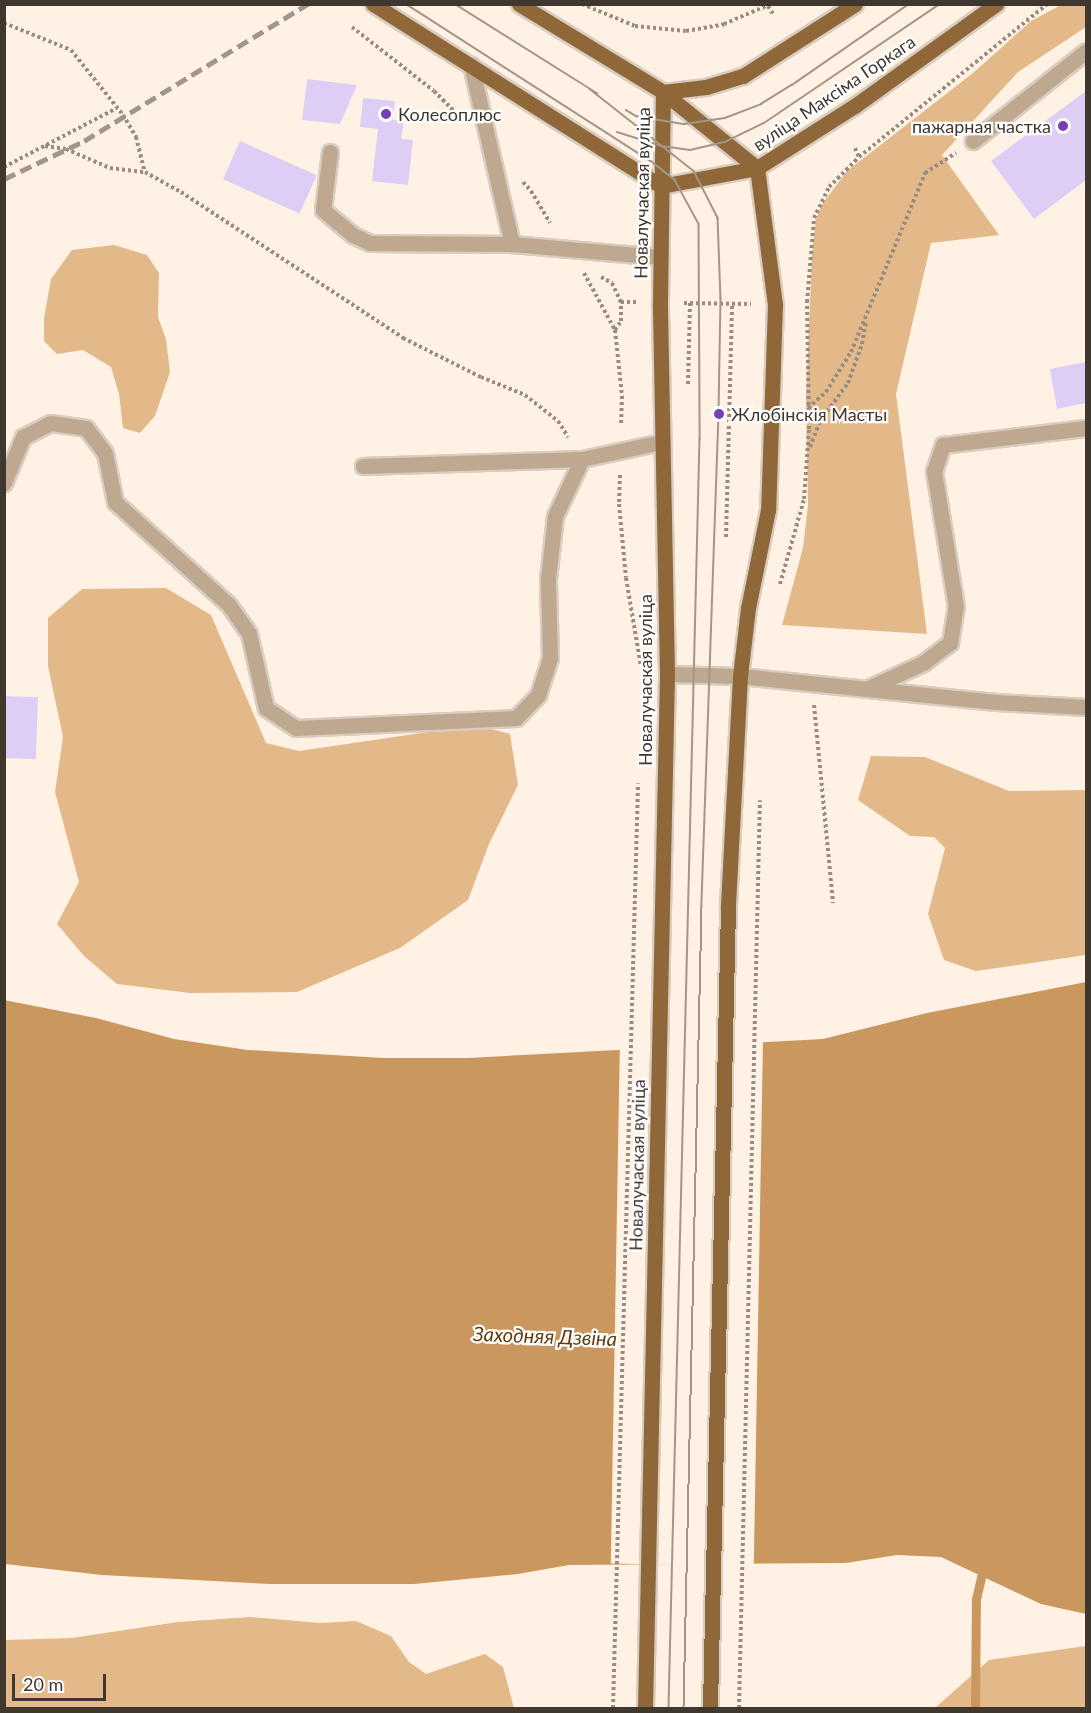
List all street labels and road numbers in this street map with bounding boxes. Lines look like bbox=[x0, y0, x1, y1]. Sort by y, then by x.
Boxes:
street label: вуліца Максіма Горкага bbox=[749, 31, 919, 155]
street label: Новалучаская вуліца bbox=[630, 107, 654, 279]
street label: Новалучаская вуліца bbox=[634, 594, 656, 766]
street label: Новалучаская вуліца bbox=[625, 1079, 649, 1251]

